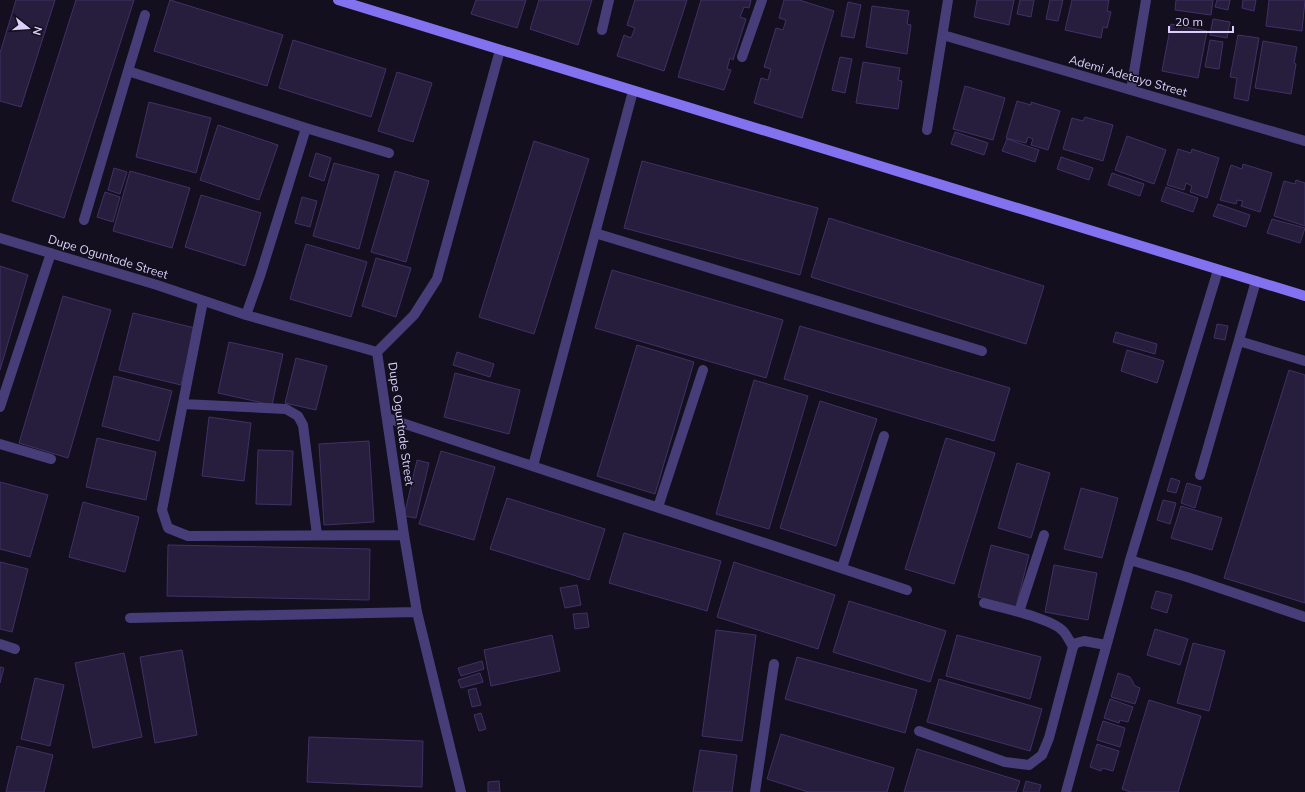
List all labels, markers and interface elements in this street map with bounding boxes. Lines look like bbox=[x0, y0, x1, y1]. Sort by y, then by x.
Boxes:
north arrow bbox=[8, 8, 48, 48]
scale bar bbox=[1169, 8, 1233, 34]
text: 20 m bbox=[1175, 14, 1203, 29]
text: N bbox=[30, 25, 45, 37]
street label: Ademi Adetayo Street bbox=[1067, 51, 1189, 100]
street label: Dupe Oguntade Street bbox=[46, 231, 170, 282]
street label: Dupe Oguntade Street bbox=[385, 361, 418, 487]

